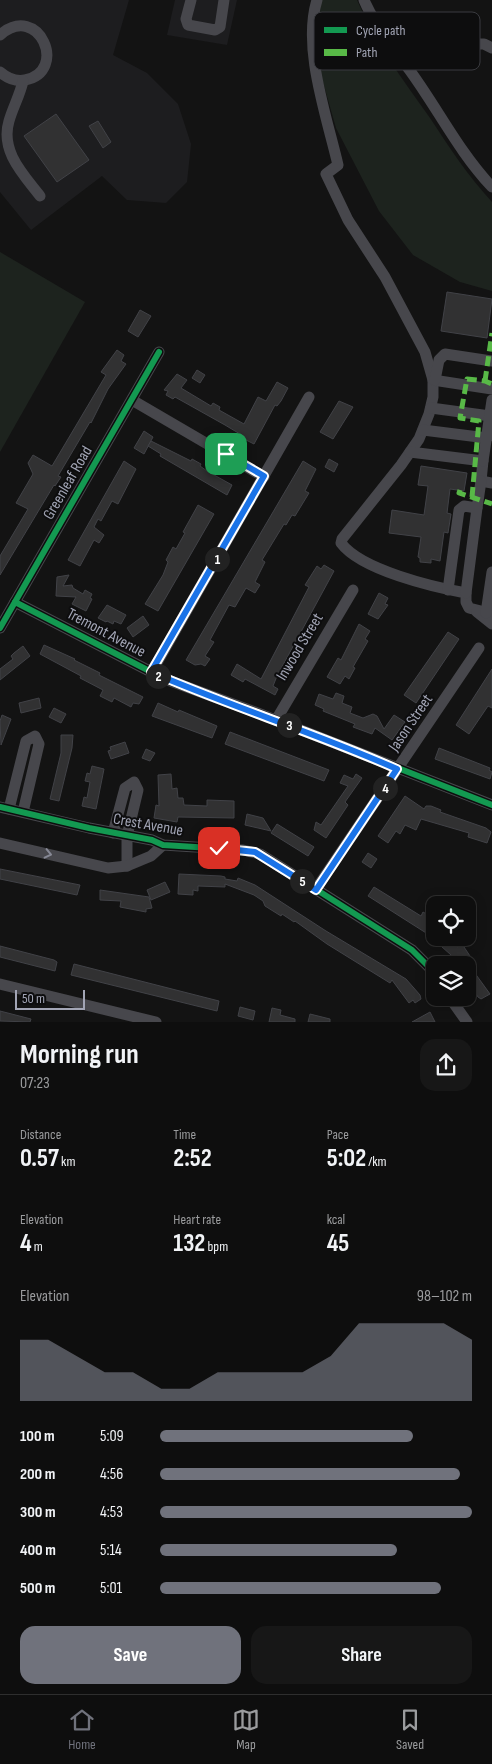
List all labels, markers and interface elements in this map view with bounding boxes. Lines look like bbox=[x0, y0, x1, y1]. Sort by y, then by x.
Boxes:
legend bbox=[314, 12, 480, 70]
text: Cycle path bbox=[356, 22, 406, 39]
text: Path bbox=[356, 44, 377, 61]
pin bbox=[205, 433, 247, 475]
icon: arrive bbox=[212, 440, 240, 468]
street label: Greenleaf Road bbox=[39, 443, 97, 523]
pin: 1 bbox=[204, 546, 230, 572]
text: 1 bbox=[215, 551, 220, 568]
street label: Tremont Avenue bbox=[63, 604, 149, 662]
street label: Inwood Street bbox=[272, 610, 328, 684]
pin: 2 bbox=[146, 664, 170, 688]
text: 2 bbox=[155, 668, 162, 685]
street label: Jason Street bbox=[384, 691, 437, 756]
pin: 3 bbox=[276, 712, 302, 738]
text: 3 bbox=[286, 717, 293, 734]
pin: 4 bbox=[372, 776, 398, 800]
text: 4 bbox=[382, 780, 389, 797]
street label: Crest Avenue bbox=[112, 810, 184, 840]
pin bbox=[198, 827, 240, 869]
icon: check bbox=[205, 834, 233, 862]
one-way arrow bbox=[43, 848, 52, 859]
pin: 5 bbox=[290, 868, 314, 894]
text: 5 bbox=[299, 873, 306, 890]
map controls bbox=[426, 896, 476, 1006]
button: locate bbox=[426, 896, 476, 946]
button: layers bbox=[426, 956, 476, 1006]
scale bar bbox=[15, 986, 85, 1010]
text: 50 m bbox=[22, 990, 45, 1007]
text: Morning run bbox=[20, 1038, 139, 1071]
button: share bbox=[420, 1039, 472, 1091]
text: 07:23 bbox=[20, 1074, 50, 1093]
text: Distance bbox=[20, 1126, 61, 1143]
text: Time bbox=[173, 1126, 196, 1143]
text: Pace bbox=[327, 1126, 349, 1143]
text: 0.57 bbox=[20, 1143, 59, 1174]
text: 2:52 bbox=[173, 1143, 212, 1174]
text: 5:02 bbox=[327, 1143, 366, 1174]
text: km bbox=[59, 1153, 75, 1170]
text: /km bbox=[366, 1153, 387, 1170]
text: Elevation bbox=[20, 1211, 63, 1228]
text: Heart rate bbox=[173, 1211, 221, 1228]
text: kcal bbox=[327, 1211, 345, 1228]
text: 4 bbox=[20, 1228, 32, 1259]
text: 132 bbox=[173, 1228, 205, 1259]
text: 45 bbox=[327, 1228, 349, 1259]
text: m bbox=[32, 1238, 43, 1255]
text: bpm bbox=[205, 1238, 228, 1255]
text: Elevation bbox=[20, 1287, 69, 1306]
text: 98–102 m bbox=[417, 1287, 472, 1306]
text: 100 m bbox=[20, 1427, 55, 1446]
text: 5:09 bbox=[100, 1427, 124, 1446]
text: 200 m bbox=[20, 1465, 55, 1484]
text: 4:56 bbox=[100, 1465, 123, 1484]
text: 300 m bbox=[20, 1503, 56, 1522]
text: 4:53 bbox=[100, 1503, 123, 1522]
text: 400 m bbox=[20, 1541, 56, 1560]
text: 5:14 bbox=[100, 1541, 122, 1560]
text: 500 m bbox=[20, 1579, 55, 1598]
text: 5:01 bbox=[100, 1579, 122, 1598]
button: Save bbox=[20, 1626, 241, 1684]
button: Share bbox=[251, 1626, 472, 1684]
tab: Home bbox=[68, 1706, 96, 1753]
tab: Map bbox=[232, 1706, 260, 1753]
tab: Saved bbox=[396, 1706, 424, 1753]

